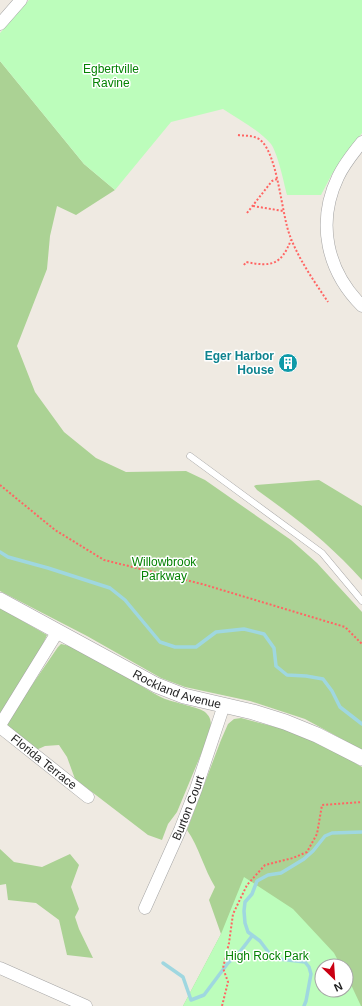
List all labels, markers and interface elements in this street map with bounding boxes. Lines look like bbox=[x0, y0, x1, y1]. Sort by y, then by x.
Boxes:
park label: Egbertville Ravine bbox=[83, 62, 139, 90]
place label: Eger Harbor House bbox=[205, 349, 274, 377]
building icon: Eger Harbor House bbox=[277, 352, 299, 374]
park label: Willowbrook Parkway bbox=[132, 555, 197, 583]
street label: Rockland Avenue bbox=[130, 667, 223, 711]
street label: Florida Terrace bbox=[8, 732, 80, 792]
street label: Burton Court bbox=[169, 773, 207, 843]
park label: High Rock Park bbox=[225, 949, 310, 963]
north arrow bbox=[314, 958, 354, 998]
text: N bbox=[332, 980, 344, 994]

